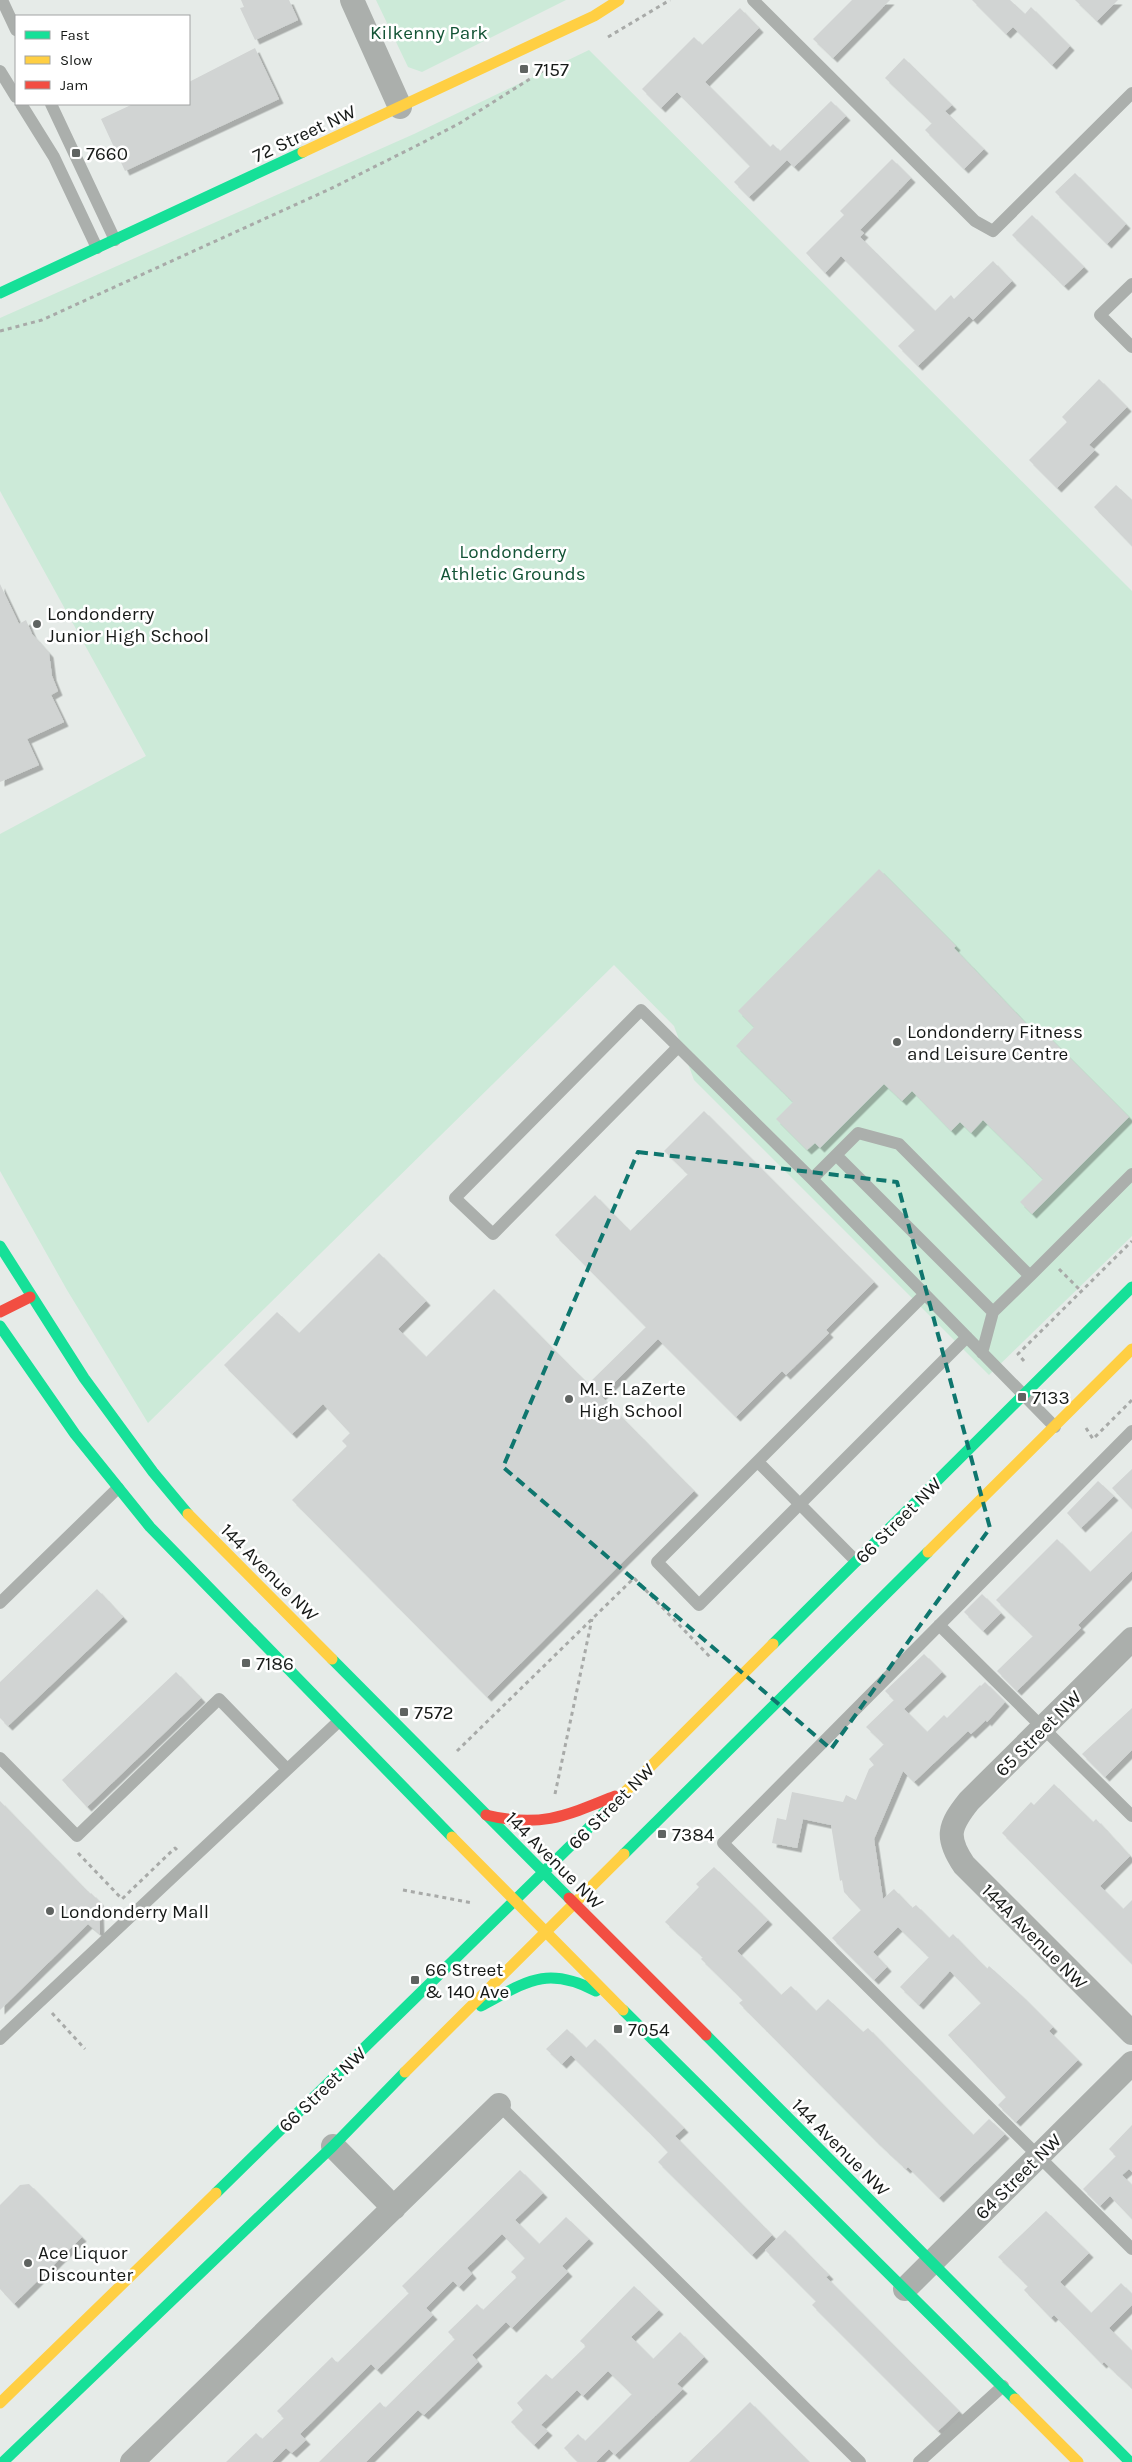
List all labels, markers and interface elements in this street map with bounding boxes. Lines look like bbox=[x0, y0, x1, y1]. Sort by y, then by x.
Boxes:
legend bbox=[15, 15, 190, 105]
park label: Kilkenny Park bbox=[370, 22, 488, 44]
text: Fast bbox=[60, 26, 90, 44]
text: Slow bbox=[60, 51, 92, 69]
place label: 7157 bbox=[534, 59, 569, 81]
marker: 7157 bbox=[518, 63, 530, 75]
text: Jam bbox=[60, 76, 88, 94]
street label: 72 Street NW bbox=[249, 100, 359, 167]
place label: 7660 bbox=[86, 143, 128, 165]
marker: 7660 bbox=[70, 147, 82, 159]
park label: Londonderry Athletic Grounds bbox=[440, 541, 586, 585]
place label: Londonderry Junior High School bbox=[47, 603, 209, 647]
marker: Londonderry Junior High School bbox=[31, 618, 43, 630]
place label: Londonderry Fitness and Leisure Centre bbox=[907, 1021, 1083, 1065]
marker: Londonderry Fitness and Leisure Centre bbox=[891, 1036, 903, 1048]
place label: M. E. LaZerte High School bbox=[579, 1378, 686, 1422]
place label: 7133 bbox=[1032, 1387, 1070, 1409]
marker: 7133 bbox=[1016, 1391, 1028, 1403]
marker: M. E. LaZerte High School bbox=[563, 1393, 575, 1405]
street label: 66 Street NW bbox=[851, 1473, 946, 1568]
street label: 144 Avenue NW bbox=[216, 1519, 323, 1626]
place label: 7186 bbox=[256, 1653, 294, 1675]
marker: 7186 bbox=[240, 1657, 252, 1669]
street label: 65 Street NW bbox=[991, 1686, 1086, 1781]
place label: 7572 bbox=[414, 1702, 454, 1724]
marker: 7572 bbox=[398, 1706, 410, 1718]
street label: 66 Street NW bbox=[564, 1759, 659, 1854]
street label: 144 Avenue NW bbox=[501, 1807, 608, 1914]
place label: 7384 bbox=[672, 1824, 715, 1846]
marker: 7384 bbox=[656, 1828, 668, 1840]
street label: 144A Avenue NW bbox=[977, 1879, 1092, 1994]
place label: Londonderry Mall bbox=[60, 1901, 209, 1923]
marker: Londonderry Mall bbox=[44, 1905, 56, 1917]
place label: 66 Street & 140 Ave bbox=[425, 1959, 509, 2003]
marker: 66 Street & 140 Ave bbox=[409, 1974, 421, 1986]
place label: 7054 bbox=[628, 2019, 670, 2041]
marker: 7054 bbox=[612, 2023, 624, 2035]
street label: 66 Street NW bbox=[274, 2043, 371, 2137]
street label: 144 Avenue NW bbox=[787, 2094, 894, 2201]
street label: 64 Street NW bbox=[971, 2129, 1066, 2224]
place label: Ace Liquor Discounter bbox=[38, 2242, 133, 2286]
marker: Ace Liquor Discounter bbox=[22, 2257, 34, 2269]

